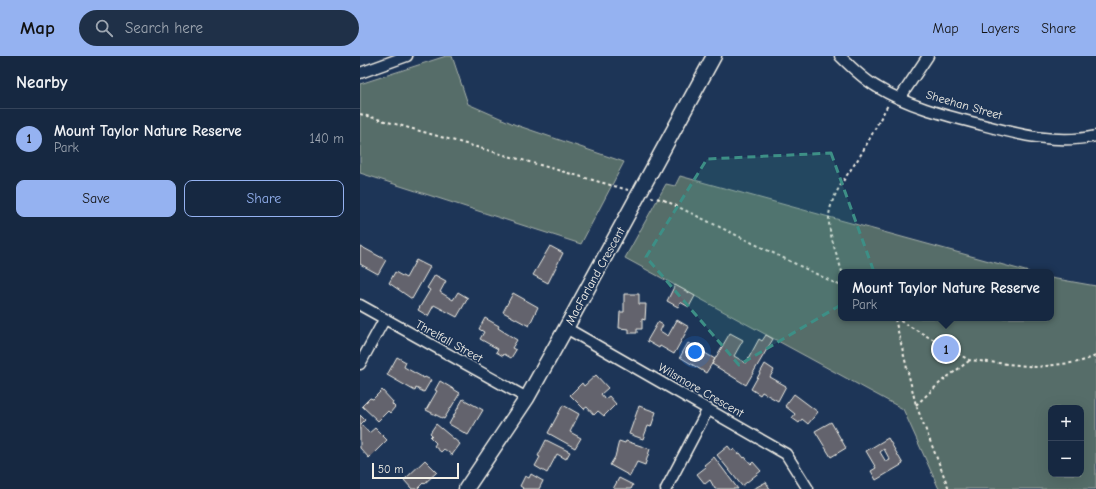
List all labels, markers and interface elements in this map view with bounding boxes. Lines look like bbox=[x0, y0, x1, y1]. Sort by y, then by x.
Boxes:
search box bbox=[79, 10, 359, 46]
text: Map bbox=[20, 17, 55, 39]
icon: search bbox=[93, 17, 115, 39]
text: Search here bbox=[125, 19, 203, 37]
text: Map bbox=[932, 20, 959, 37]
text: Layers bbox=[981, 20, 1019, 37]
text: Share bbox=[1041, 20, 1076, 37]
text: Nearby bbox=[16, 73, 67, 92]
street label: Sheehan Street bbox=[924, 87, 1004, 123]
text: Mount Taylor Nature Reserve bbox=[54, 122, 242, 140]
text: 1 bbox=[26, 131, 32, 146]
text: 140 m bbox=[310, 131, 344, 146]
text: Park bbox=[54, 140, 79, 155]
button: Save bbox=[16, 180, 176, 217]
button: Share bbox=[184, 180, 344, 217]
street label: MacFarland Crescent bbox=[562, 224, 628, 327]
popup bbox=[838, 269, 1054, 321]
text: Mount Taylor Nature Reserve bbox=[852, 279, 1040, 297]
text: Park bbox=[852, 297, 877, 312]
street label: Threlfall Street bbox=[413, 317, 485, 365]
pin: 1 bbox=[933, 334, 959, 364]
your location bbox=[685, 342, 705, 362]
street label: Wilsmore Crescent bbox=[656, 360, 747, 420]
map controls bbox=[1048, 405, 1084, 477]
button: + bbox=[1048, 405, 1084, 441]
button: − bbox=[1048, 441, 1084, 477]
scale bar bbox=[372, 461, 459, 480]
text: 50 m bbox=[378, 463, 403, 476]

